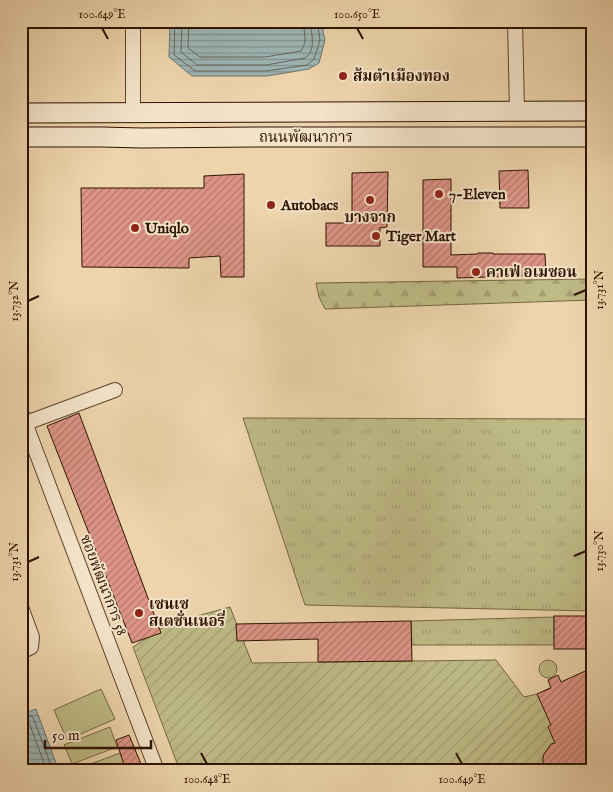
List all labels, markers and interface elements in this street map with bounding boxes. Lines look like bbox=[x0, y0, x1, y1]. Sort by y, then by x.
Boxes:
text: 100.649°E bbox=[78, 7, 126, 22]
text: 100.650°E bbox=[334, 7, 380, 22]
place label: ส้มตำเมืองทอง bbox=[353, 67, 450, 86]
marker: ส้มตำเมืองทอง bbox=[337, 70, 349, 82]
street label: ถนนพัฒนาการ bbox=[259, 128, 353, 147]
place label: 7-Eleven bbox=[449, 185, 506, 204]
marker: 7-Eleven bbox=[433, 188, 445, 200]
marker: บางจาก bbox=[364, 194, 376, 206]
place label: Autobacs bbox=[280, 196, 339, 215]
marker: Autobacs bbox=[265, 199, 277, 211]
place label: บางจาก bbox=[344, 208, 396, 227]
place label: Uniqlo bbox=[144, 219, 189, 238]
marker: Uniqlo bbox=[129, 222, 141, 234]
place label: Tiger Mart bbox=[385, 227, 457, 246]
marker: Tiger Mart bbox=[370, 230, 382, 242]
place label: คาเฟ่ อเมซอน bbox=[486, 263, 577, 282]
marker: คาเฟ่ อเมซอน bbox=[470, 266, 482, 278]
text: 13.731°N bbox=[592, 270, 607, 310]
text: 13.732°N bbox=[7, 280, 22, 321]
text: 13.730°N bbox=[592, 530, 607, 572]
street label: ซอยพัฒนาการ 58 bbox=[76, 532, 132, 638]
text: 13.731°N bbox=[7, 542, 22, 582]
place label: เซนเซ สเตชั่นเนอรี่ bbox=[149, 595, 226, 631]
marker: เซนเซ สเตชั่นเนอรี่ bbox=[133, 607, 145, 619]
scale bar bbox=[45, 717, 151, 749]
text: 50 m bbox=[52, 726, 80, 745]
text: 100.648°E bbox=[184, 772, 230, 787]
text: 100.649°E bbox=[438, 772, 486, 787]

